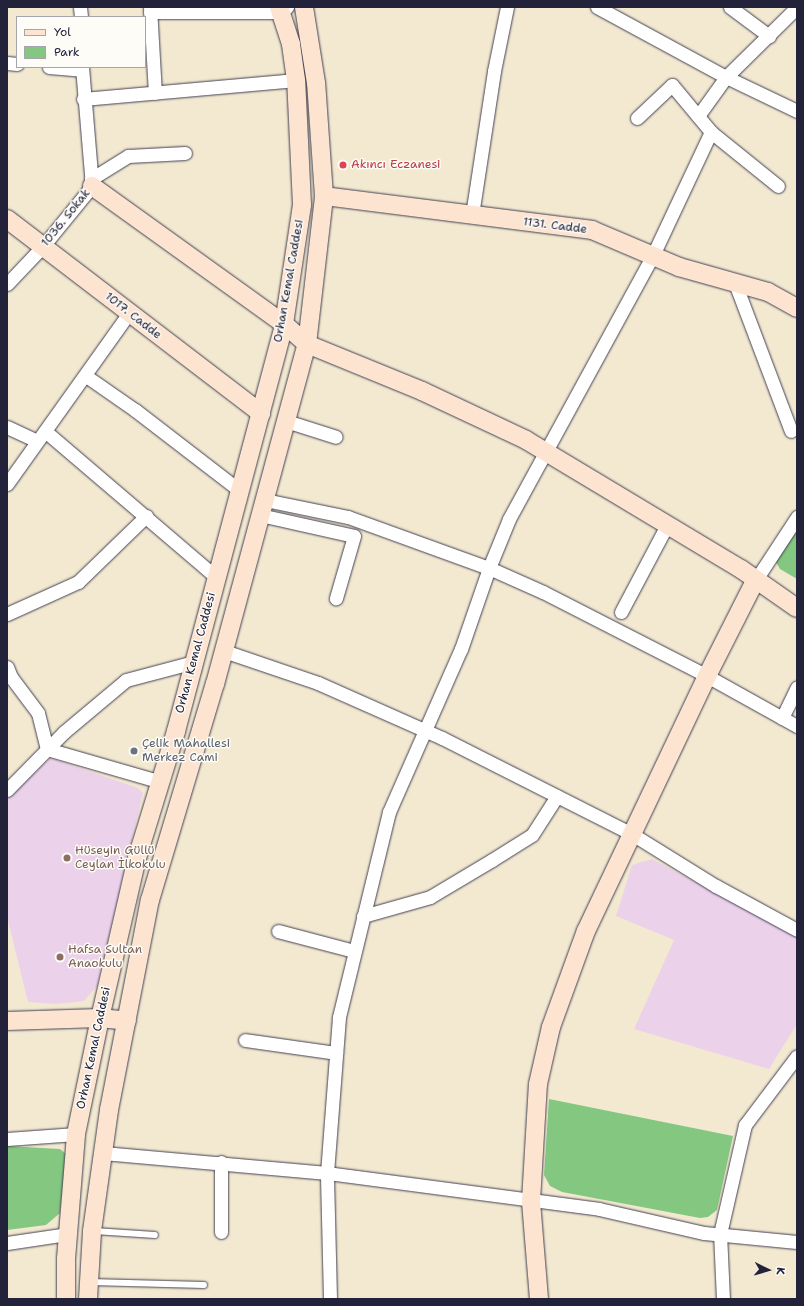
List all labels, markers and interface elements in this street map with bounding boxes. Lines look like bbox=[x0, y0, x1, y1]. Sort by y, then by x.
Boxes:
legend bbox=[16, 16, 146, 68]
text: Yol bbox=[54, 24, 71, 40]
text: Park bbox=[54, 44, 80, 60]
place label: Akıncı Eczanesi bbox=[351, 158, 440, 172]
marker: Akıncı Eczanesi bbox=[338, 160, 348, 170]
street label: 1036. Sokak bbox=[38, 186, 94, 250]
street label: 1131. Cadde bbox=[522, 215, 588, 237]
street label: Orhan Kemal Caddesi bbox=[271, 218, 307, 344]
street label: 1017. Cadde bbox=[102, 289, 164, 343]
street label: Orhan Kemal Caddesi bbox=[173, 591, 219, 715]
place label: Çelik Mahallesi Merkez Cami bbox=[142, 737, 230, 765]
marker: Çelik Mahallesi Merkez Cami bbox=[129, 746, 139, 756]
place label: Hüseyin Güllü Ceylan İlkokulu bbox=[75, 844, 166, 872]
marker: Hüseyin Güllü Ceylan İlkokulu bbox=[62, 853, 72, 863]
place label: Hafsa Sultan Anaokulu bbox=[68, 943, 142, 971]
marker: Hafsa Sultan Anaokulu bbox=[55, 952, 65, 962]
street label: Orhan Kemal Caddesi bbox=[74, 985, 114, 1111]
north arrow bbox=[748, 1250, 788, 1290]
text: K bbox=[773, 1267, 788, 1275]

